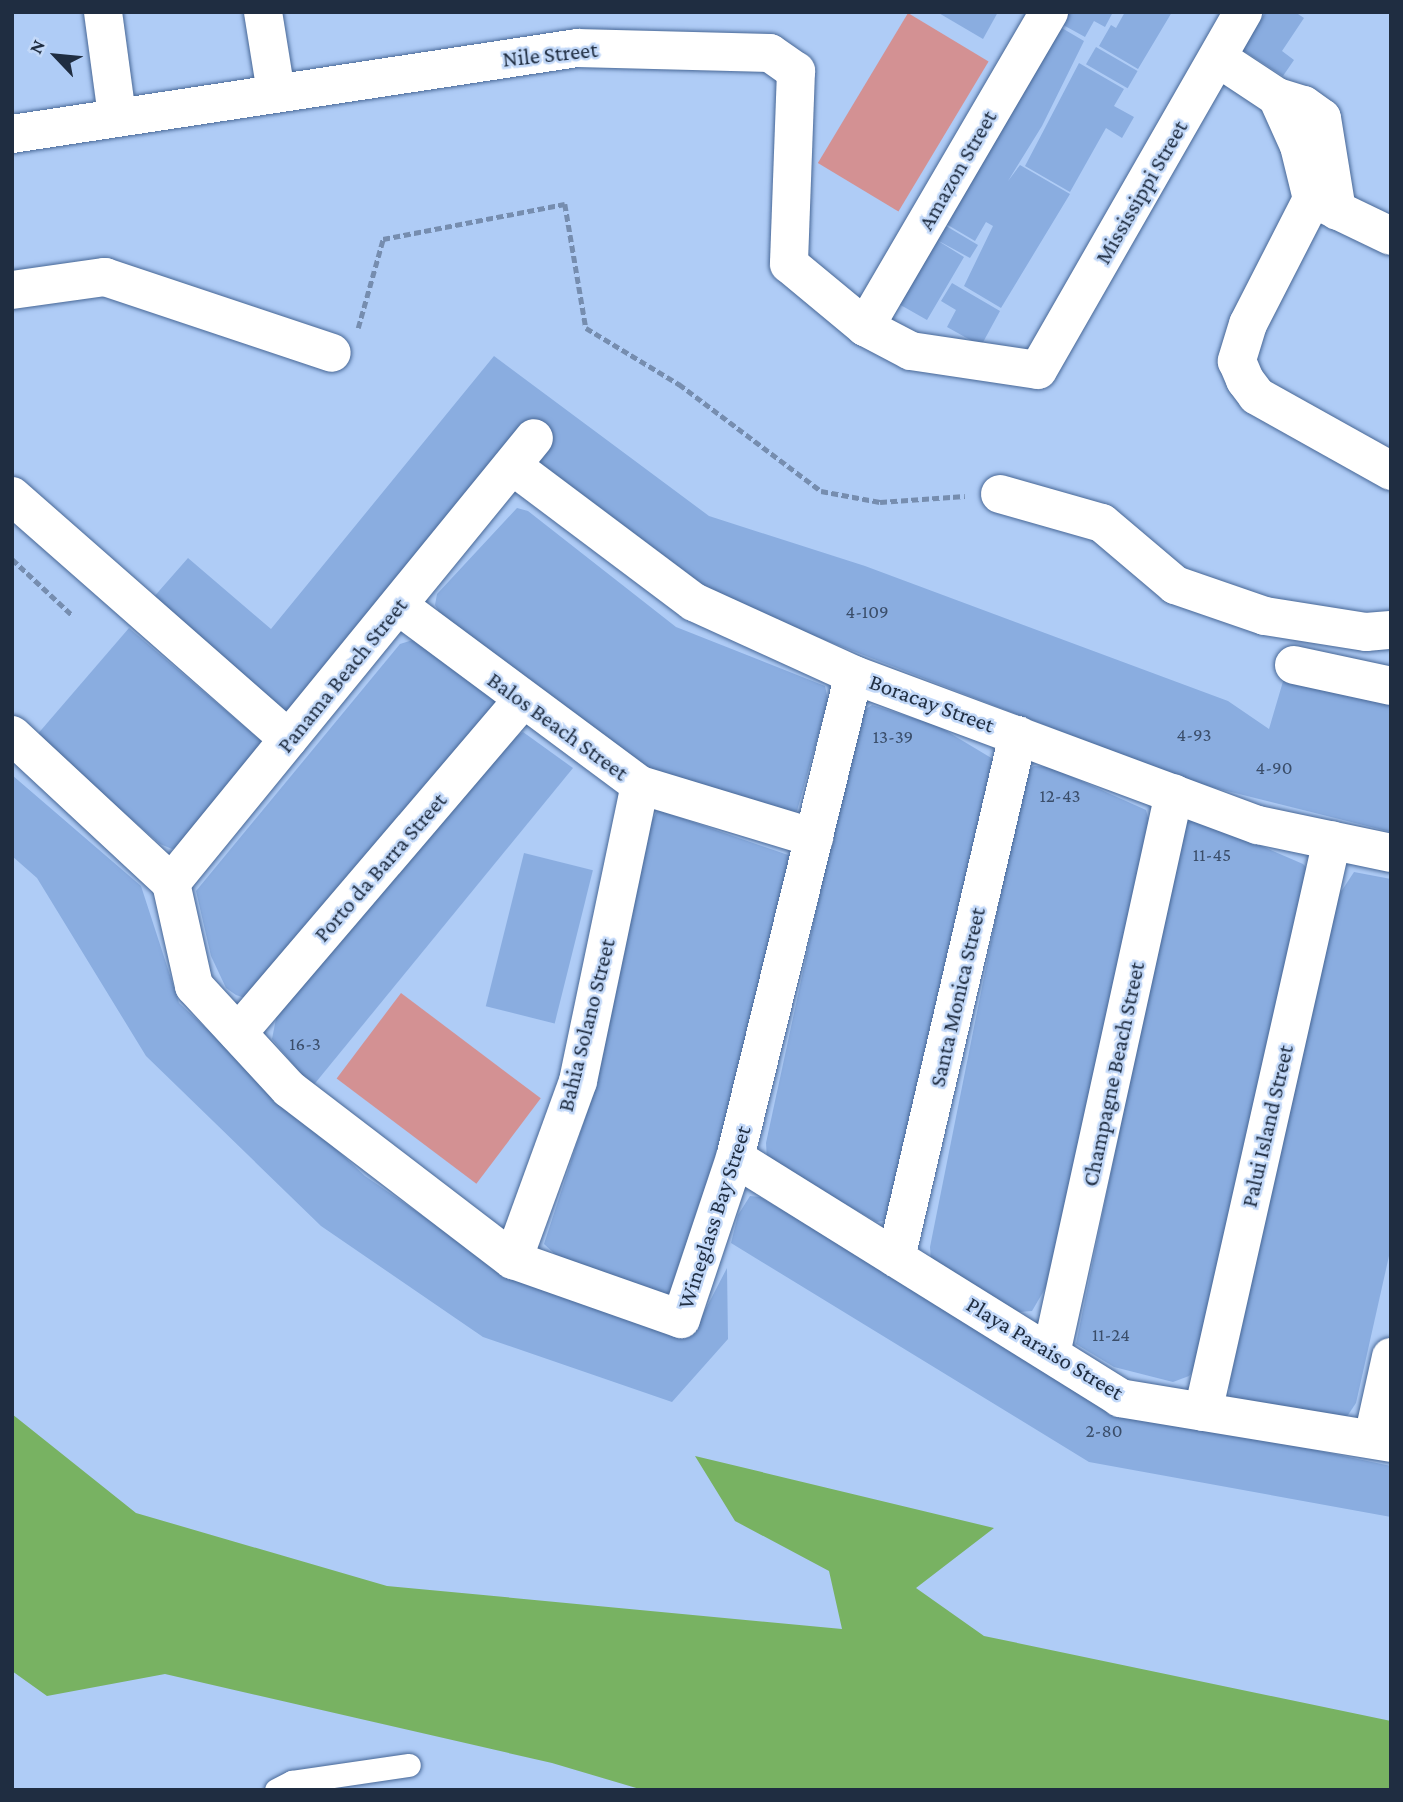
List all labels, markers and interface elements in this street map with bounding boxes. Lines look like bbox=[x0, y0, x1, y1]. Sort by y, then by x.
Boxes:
north arrow bbox=[21, 21, 91, 91]
street label: Nile Street bbox=[501, 35, 599, 73]
text: N bbox=[24, 36, 49, 57]
street label: Amazon Street bbox=[912, 105, 1002, 235]
street label: Mississippi Street bbox=[1089, 115, 1193, 269]
street label: Panama Beach Street bbox=[271, 592, 413, 758]
house number: 4-109 bbox=[845, 601, 889, 623]
street label: Balos Beach Street bbox=[482, 666, 634, 786]
street label: Boracay Street bbox=[866, 668, 998, 738]
house number: 4-93 bbox=[1177, 724, 1211, 746]
house number: 13-39 bbox=[873, 726, 913, 748]
house number: 4-90 bbox=[1256, 757, 1292, 779]
house number: 12-43 bbox=[1039, 785, 1081, 807]
street label: Porto da Barra Street bbox=[308, 787, 452, 947]
house number: 11-45 bbox=[1193, 844, 1231, 866]
street label: Santa Monica Street bbox=[923, 905, 991, 1089]
street label: Bahia Solano Street bbox=[551, 936, 621, 1114]
street label: Champagne Beach Street bbox=[1076, 959, 1150, 1189]
house number: 16-3 bbox=[289, 1033, 321, 1055]
street label: Palui Island Street bbox=[1235, 1042, 1299, 1210]
street label: Wineglass Bay Street bbox=[671, 1122, 757, 1312]
street label: Playa Paraiso Street bbox=[961, 1290, 1129, 1406]
house number: 11-24 bbox=[1092, 1324, 1130, 1346]
house number: 2-80 bbox=[1086, 1420, 1122, 1442]

